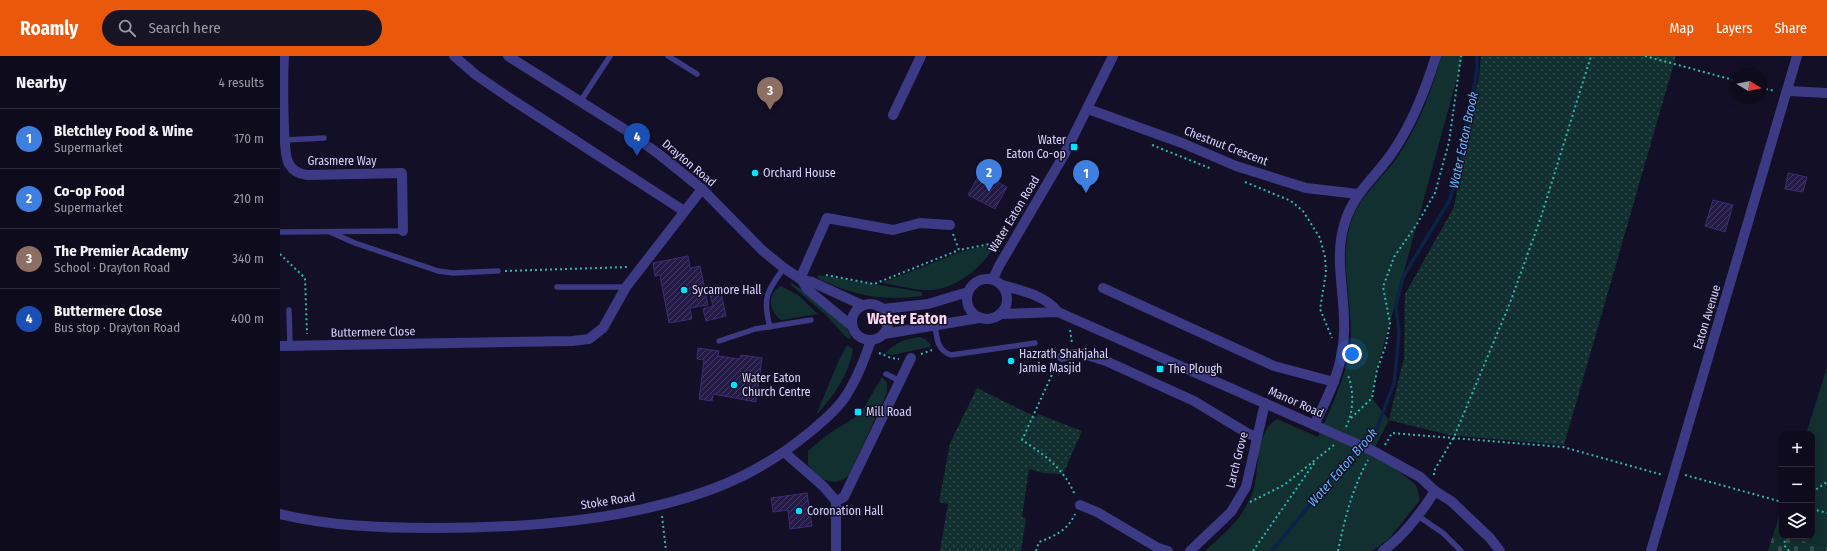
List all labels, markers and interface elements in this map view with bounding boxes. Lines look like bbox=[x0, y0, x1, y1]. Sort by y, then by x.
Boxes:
search box bbox=[102, 10, 382, 46]
text: Roamly bbox=[20, 17, 78, 40]
icon: search bbox=[116, 17, 138, 39]
text: Search here bbox=[148, 19, 221, 37]
text: Map bbox=[1670, 20, 1694, 37]
text: Layers bbox=[1716, 20, 1752, 37]
text: Share bbox=[1774, 20, 1807, 37]
north arrow bbox=[1731, 68, 1767, 104]
text: Nearby bbox=[16, 72, 67, 93]
text: 4 results bbox=[218, 75, 264, 90]
pin: 3 bbox=[757, 77, 783, 110]
water label: Water Eaton Brook bbox=[1446, 90, 1481, 190]
text: Bletchley Food & Wine bbox=[54, 122, 193, 140]
pin: 4 bbox=[624, 123, 650, 156]
street label: Chestnut Crescent bbox=[1182, 124, 1270, 168]
text: 1 bbox=[26, 131, 32, 146]
text: 170 m bbox=[234, 131, 264, 146]
place label: Water Eaton Co-op bbox=[1006, 133, 1067, 161]
street label: Drayton Road bbox=[659, 136, 719, 190]
text: Supermarket bbox=[54, 140, 123, 155]
marker: Water Eaton Co-op bbox=[1069, 142, 1079, 152]
street label: Grasmere Way bbox=[307, 154, 377, 168]
pin: 2 bbox=[976, 159, 1002, 192]
pin: 1 bbox=[1073, 160, 1099, 193]
place label: Orchard House bbox=[763, 166, 836, 180]
marker: Orchard House bbox=[750, 168, 760, 178]
street label: Water Eaton Road bbox=[986, 173, 1042, 255]
text: Co-op Food bbox=[54, 182, 125, 200]
text: 2 bbox=[26, 191, 32, 206]
text: 210 m bbox=[234, 191, 264, 206]
text: Supermarket bbox=[54, 200, 123, 215]
text: The Premier Academy bbox=[54, 242, 188, 260]
text: 3 bbox=[26, 251, 32, 266]
text: 340 m bbox=[232, 251, 264, 266]
text: School · Drayton Road bbox=[54, 260, 170, 275]
place label: Sycamore Hall bbox=[692, 283, 762, 297]
street label: Eaton Avenue bbox=[1691, 283, 1723, 351]
marker: Sycamore Hall bbox=[679, 285, 689, 295]
text: Buttermere Close bbox=[54, 302, 162, 320]
district label: Water Eaton bbox=[867, 309, 947, 328]
text: 4 bbox=[26, 311, 32, 326]
text: 400 m bbox=[231, 311, 264, 326]
text: Bus stop · Drayton Road bbox=[54, 320, 180, 335]
street label: Buttermere Close bbox=[330, 324, 416, 340]
your location bbox=[1342, 344, 1362, 364]
place label: Hazrath Shahjahal Jamie Masjid bbox=[1019, 347, 1108, 375]
marker: Hazrath Shahjahal Jamie Masjid bbox=[1006, 356, 1016, 366]
place label: The Plough bbox=[1168, 362, 1222, 376]
marker: The Plough bbox=[1155, 364, 1165, 374]
place label: Water Eaton Church Centre bbox=[742, 371, 811, 399]
marker: Water Eaton Church Centre bbox=[729, 380, 739, 390]
street label: Manor Road bbox=[1266, 384, 1326, 420]
place label: Mill Road bbox=[866, 405, 912, 419]
marker: Mill Road bbox=[853, 407, 863, 417]
water label: Water Eaton Brook bbox=[1304, 425, 1381, 509]
street label: Larch Grove bbox=[1223, 430, 1251, 490]
map controls bbox=[1779, 431, 1815, 539]
button: + bbox=[1779, 431, 1815, 467]
button: − bbox=[1779, 467, 1815, 503]
street label: Stoke Road bbox=[580, 490, 636, 512]
button: layers bbox=[1779, 503, 1815, 539]
place label: Coronation Hall bbox=[807, 504, 883, 518]
marker: Coronation Hall bbox=[794, 506, 804, 516]

